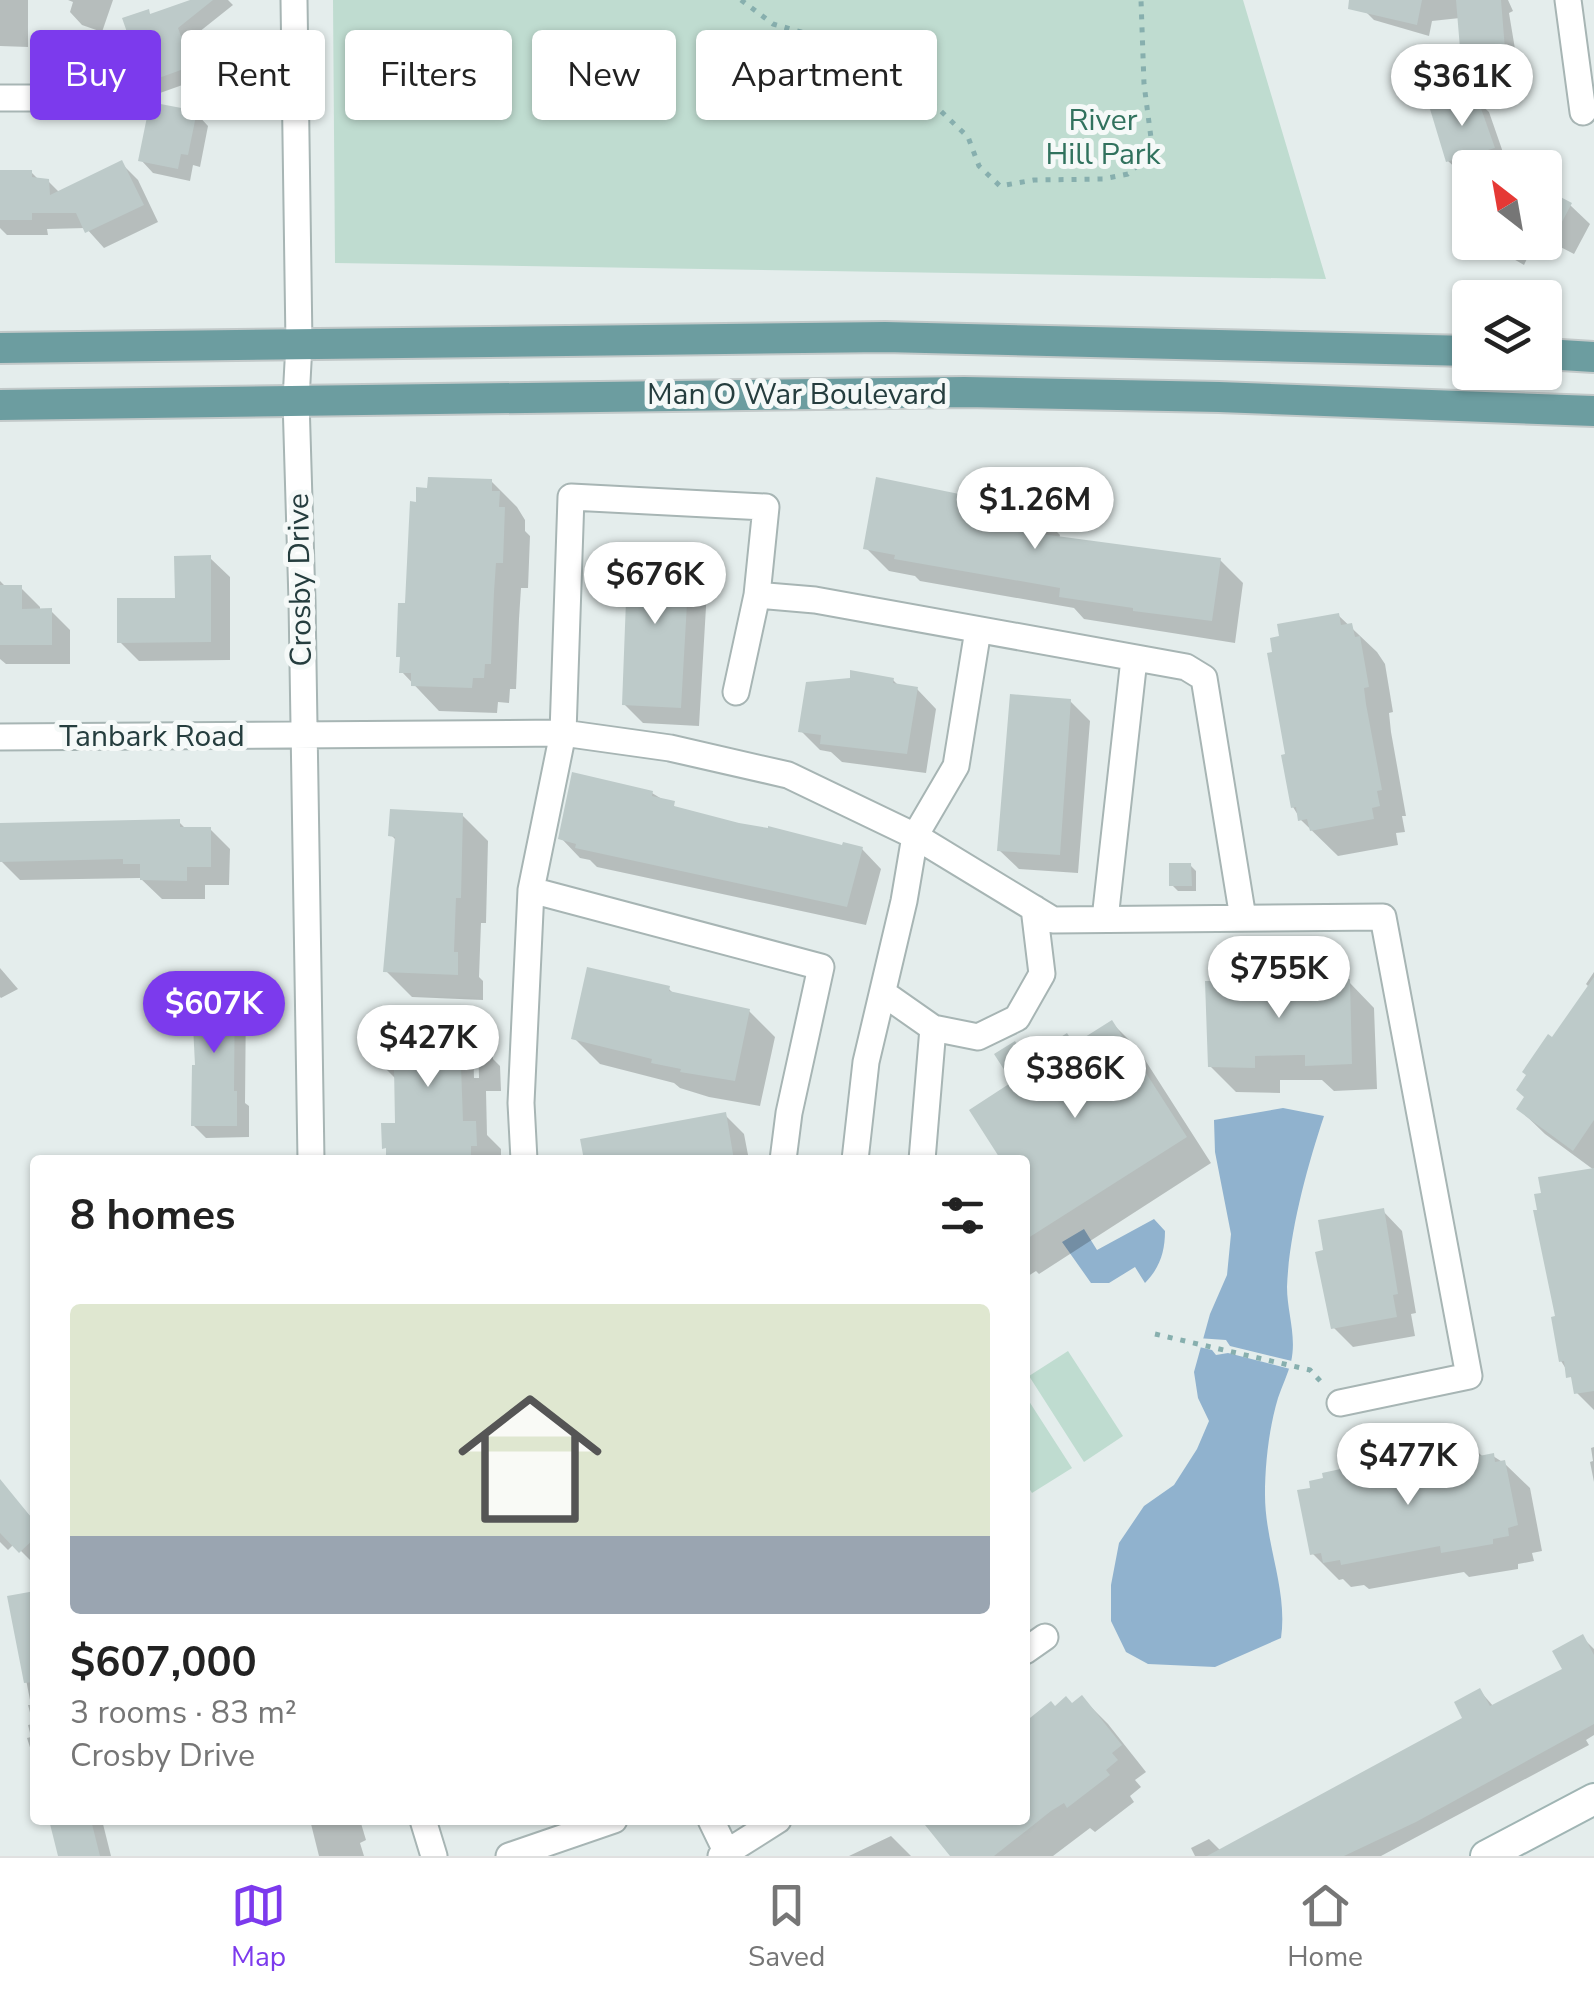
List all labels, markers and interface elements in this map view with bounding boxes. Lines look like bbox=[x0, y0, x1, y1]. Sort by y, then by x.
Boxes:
chip: Buy bbox=[30, 30, 161, 120]
chip: Rent bbox=[181, 30, 325, 120]
chip: Filters bbox=[345, 30, 512, 120]
chip: New bbox=[532, 30, 676, 120]
chip: Apartment bbox=[696, 30, 937, 120]
pin: $361K bbox=[1392, 44, 1532, 129]
text: $361K bbox=[1413, 55, 1511, 98]
park label: River Hill Park bbox=[1045, 100, 1162, 175]
north arrow bbox=[1452, 150, 1562, 260]
map controls bbox=[1452, 150, 1562, 390]
button: layers bbox=[1452, 280, 1562, 390]
street label: Man O War Boulevard bbox=[647, 374, 947, 415]
pin: $1.26M bbox=[954, 467, 1116, 552]
text: $1.26M bbox=[979, 478, 1091, 521]
street label: Crosby Drive bbox=[278, 493, 322, 667]
pin: $676K bbox=[585, 542, 725, 627]
text: $676K bbox=[606, 553, 704, 596]
street label: Tanbark Road bbox=[59, 716, 245, 757]
pin: $755K bbox=[1209, 936, 1349, 1021]
text: $755K bbox=[1230, 947, 1328, 990]
pin: $607K bbox=[144, 971, 284, 1056]
text: $607K bbox=[165, 982, 263, 1025]
pin: $427K bbox=[358, 1005, 498, 1090]
text: $427K bbox=[379, 1016, 477, 1059]
pin: $386K bbox=[1005, 1036, 1145, 1121]
text: $386K bbox=[1026, 1047, 1124, 1090]
text: 8 homes bbox=[70, 1187, 235, 1244]
icon: filters bbox=[935, 1188, 990, 1243]
icon: home bbox=[440, 1369, 620, 1549]
pin: $477K bbox=[1338, 1423, 1478, 1508]
text: $477K bbox=[1359, 1434, 1457, 1477]
text: $607,000 bbox=[70, 1634, 257, 1691]
text: 3 rooms · 83 m² bbox=[70, 1691, 297, 1734]
text: Crosby Drive bbox=[70, 1734, 255, 1777]
tab: Map bbox=[231, 1878, 286, 1976]
tab: Saved bbox=[748, 1878, 825, 1976]
tab: Home bbox=[1287, 1878, 1363, 1976]

